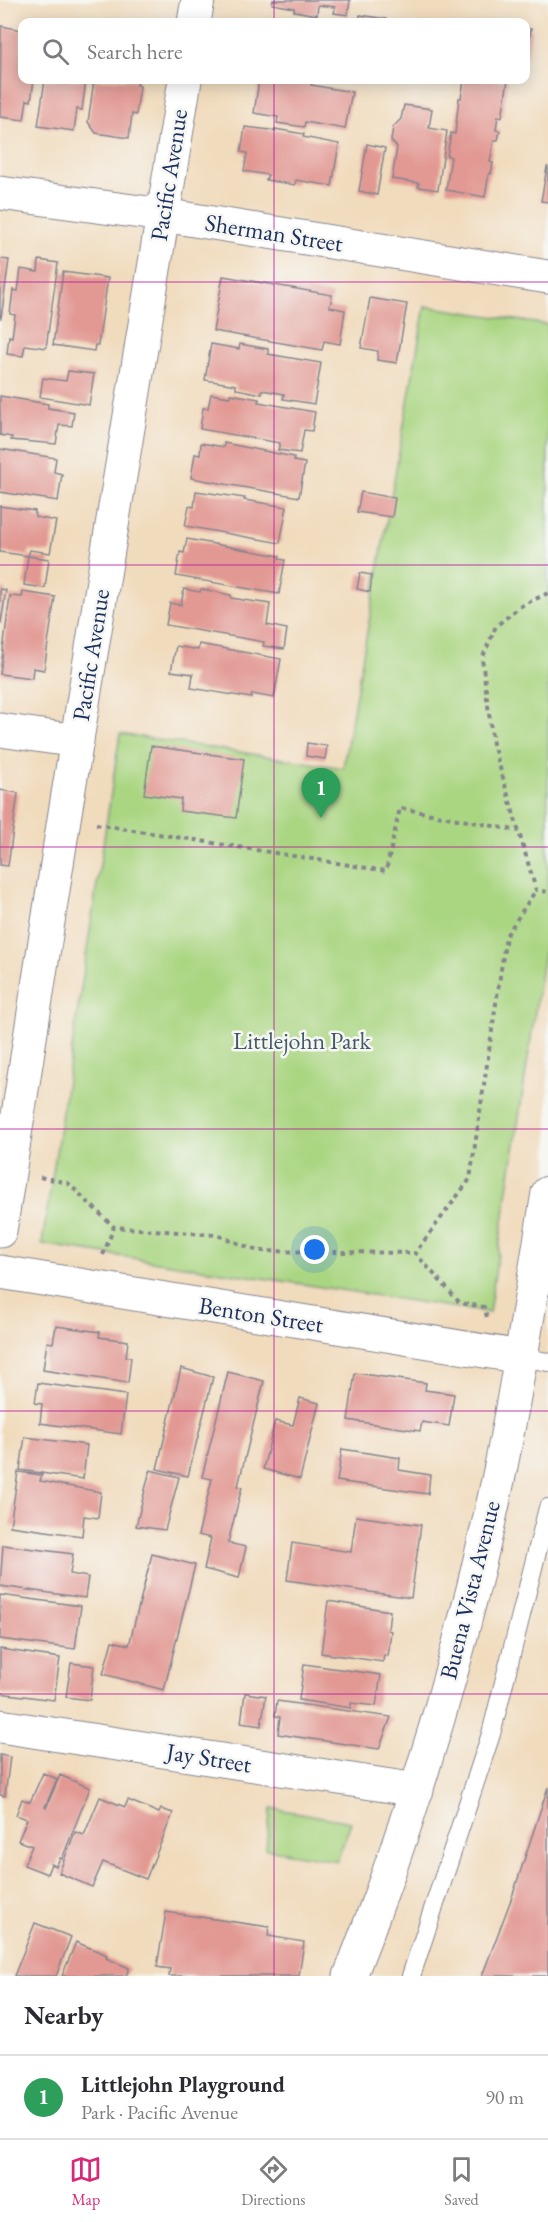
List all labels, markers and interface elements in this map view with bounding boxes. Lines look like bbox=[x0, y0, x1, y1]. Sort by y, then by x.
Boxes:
search box bbox=[18, 18, 530, 84]
icon: search bbox=[39, 35, 72, 68]
text: Search here bbox=[87, 37, 182, 66]
street label: Pacific Avenue bbox=[143, 107, 194, 243]
street label: Sherman Street bbox=[203, 206, 346, 259]
street label: Pacific Avenue bbox=[65, 587, 116, 723]
pin: 1 bbox=[302, 768, 340, 818]
park label: Littlejohn Park bbox=[233, 1025, 372, 1056]
your location bbox=[300, 1235, 329, 1264]
street label: Benton Street bbox=[197, 1289, 326, 1340]
street label: Buena Vista Avenue bbox=[432, 1497, 507, 1683]
street label: Jay Street bbox=[162, 1735, 254, 1780]
text: Nearby bbox=[24, 1998, 104, 2032]
text: Littlejohn Playground bbox=[81, 2070, 285, 2099]
text: 1 bbox=[38, 2084, 49, 2110]
text: 90 m bbox=[485, 2084, 524, 2110]
text: Park · Pacific Avenue bbox=[81, 2099, 238, 2125]
tab: Map bbox=[69, 2153, 102, 2210]
tab: Directions bbox=[241, 2153, 306, 2210]
tab: Saved bbox=[444, 2153, 479, 2210]

